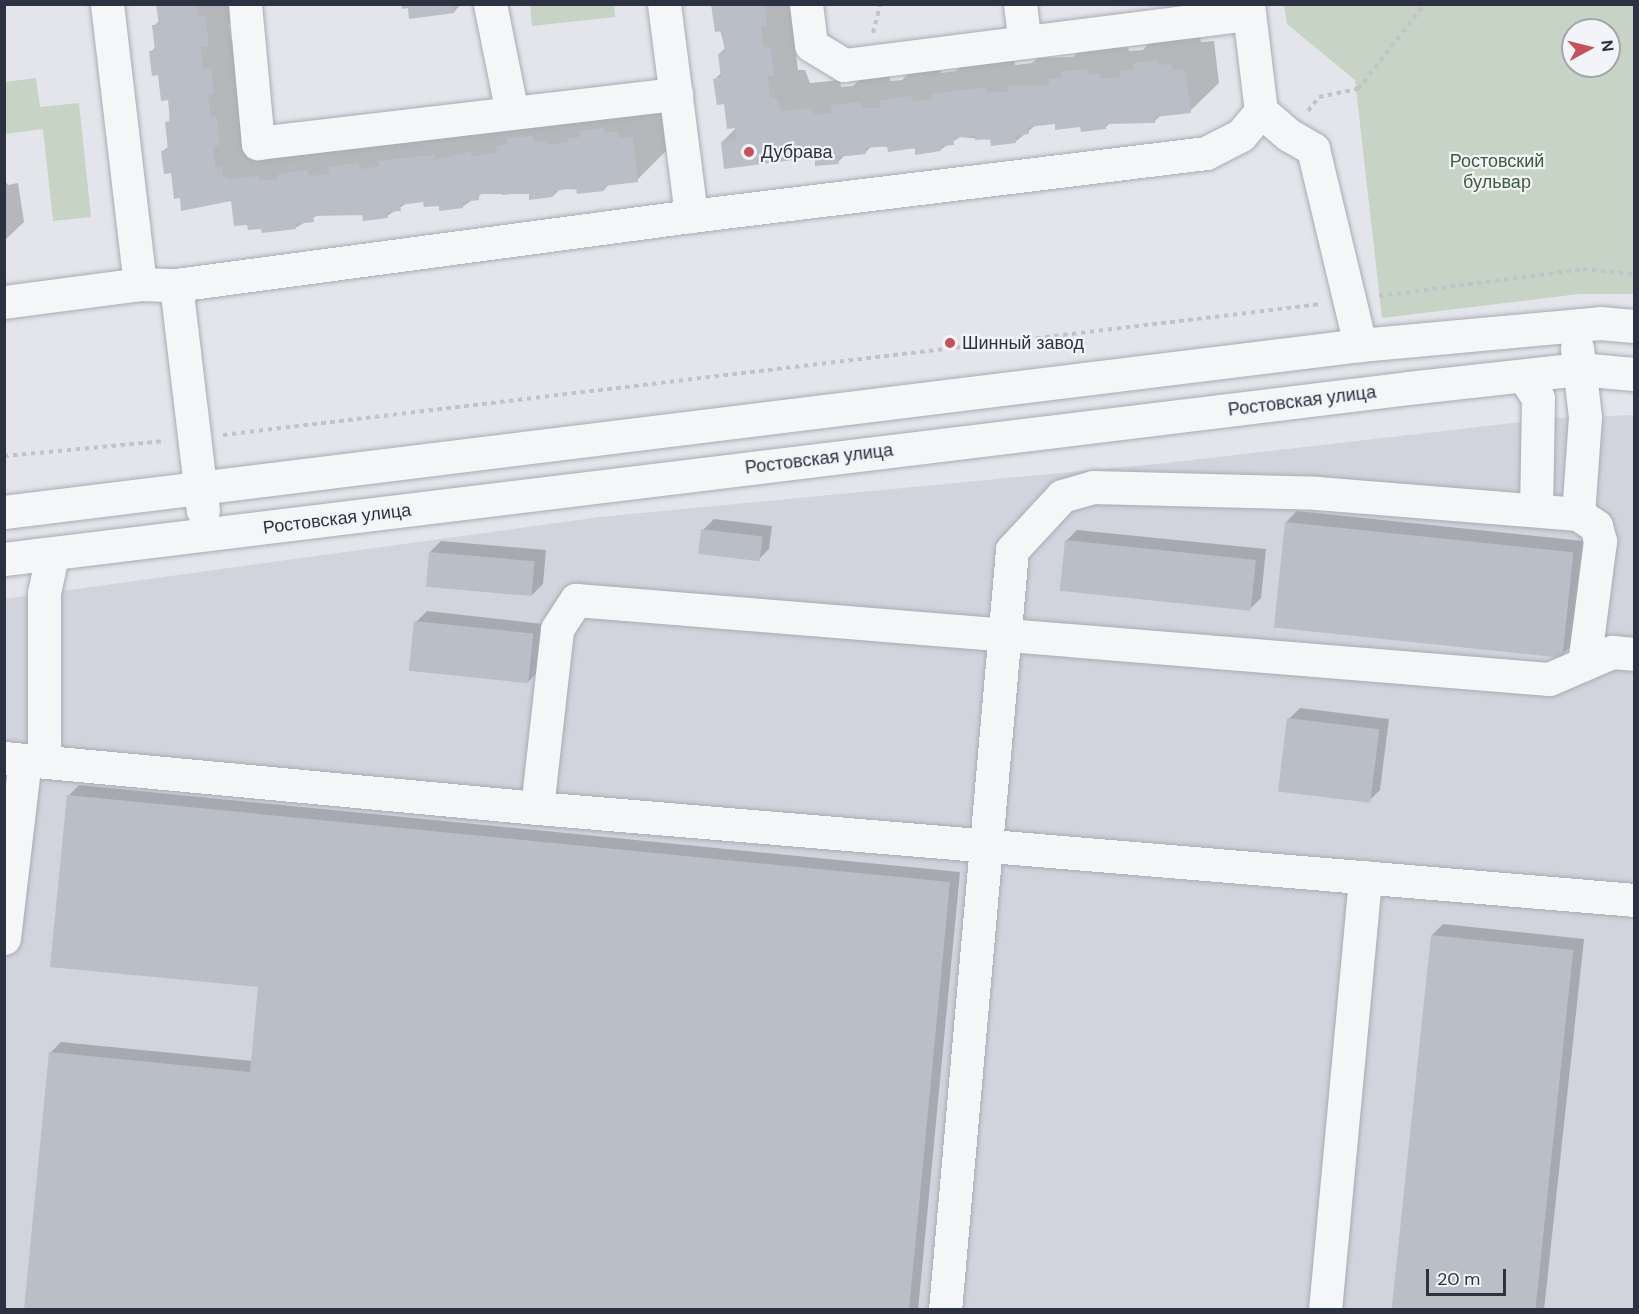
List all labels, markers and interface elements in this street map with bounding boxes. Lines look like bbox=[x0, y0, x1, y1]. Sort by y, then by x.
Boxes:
north arrow bbox=[1561, 18, 1621, 78]
text: N bbox=[1596, 39, 1619, 53]
place label: Дубрава bbox=[761, 141, 832, 163]
marker: Дубрава bbox=[742, 145, 756, 159]
park label: Ростовский бульвар bbox=[1450, 151, 1544, 194]
place label: Шинный завод bbox=[962, 332, 1084, 354]
marker: Шинный завод bbox=[943, 336, 957, 350]
street label: Ростовская улица bbox=[1227, 381, 1377, 421]
street label: Ростовская улица bbox=[744, 439, 894, 479]
street label: Ростовская улица bbox=[262, 499, 412, 539]
scale bar bbox=[1429, 1257, 1508, 1295]
text: 20 m bbox=[1437, 1267, 1480, 1291]

